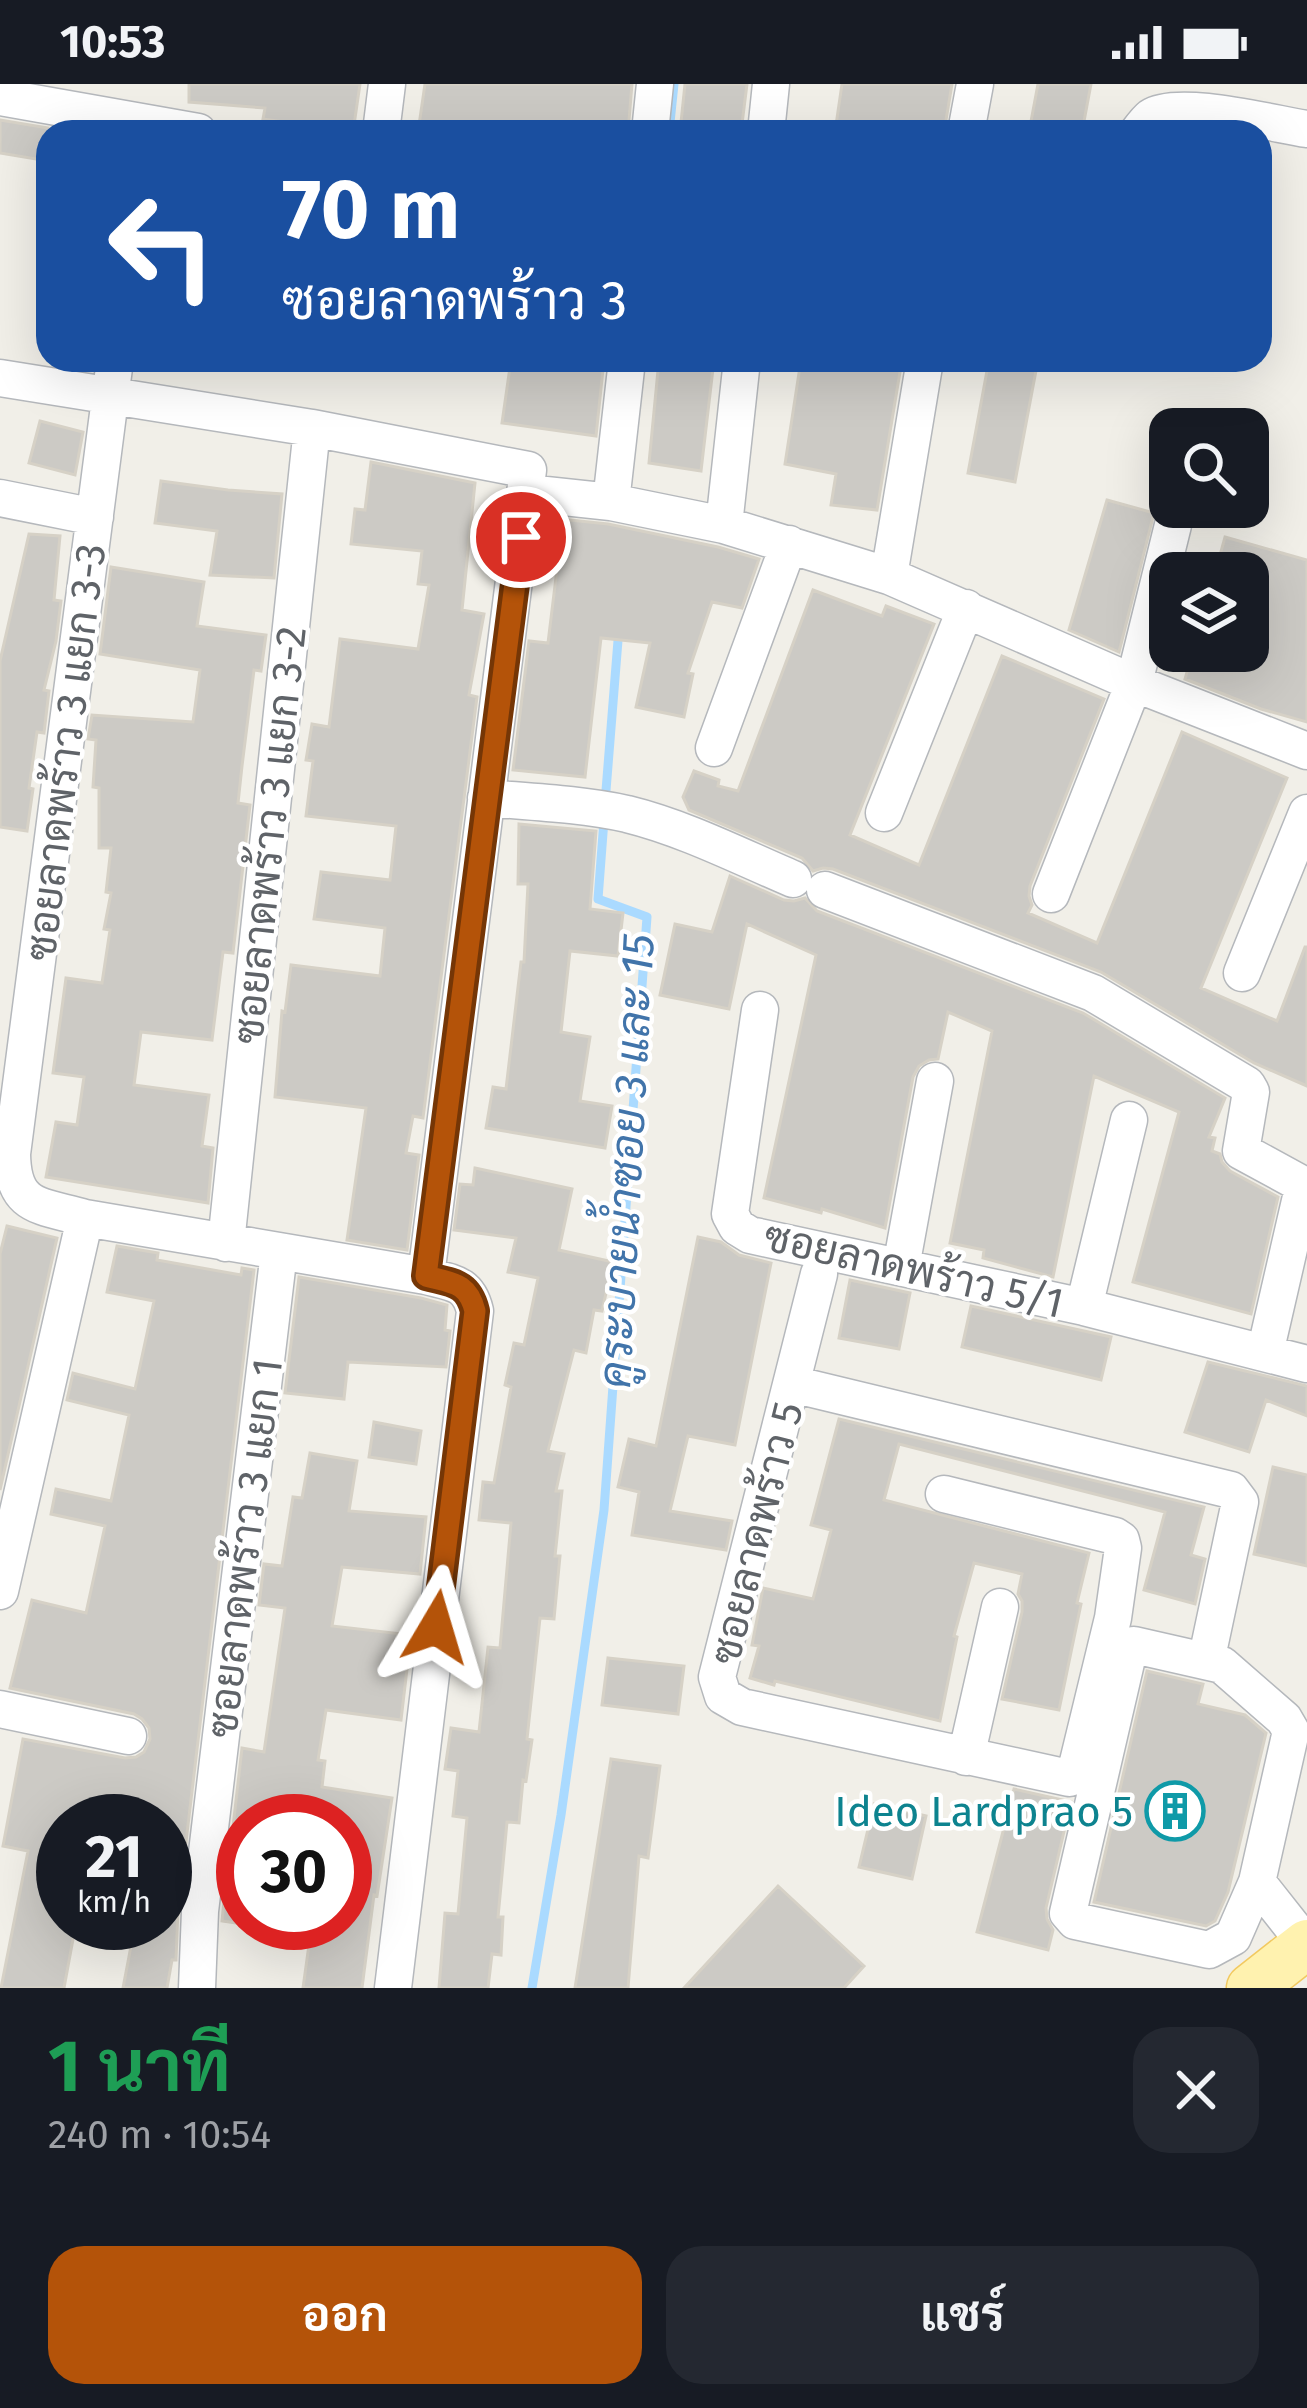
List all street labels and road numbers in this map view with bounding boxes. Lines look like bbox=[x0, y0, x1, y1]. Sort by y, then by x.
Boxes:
street label: ซอยลาดพร้าว 3 แยก 3-3 bbox=[14, 540, 116, 964]
street label: ซอยลาดพร้าว 3 แยก 3-2 bbox=[221, 624, 317, 1046]
street label: ซอยลาดพร้าว 5/1 bbox=[759, 1209, 1069, 1329]
street label: ซอยลาดพร้าว 3 แยก 1 bbox=[195, 1355, 293, 1741]
street label: ซอยลาดพร้าว 5 bbox=[698, 1396, 814, 1670]

